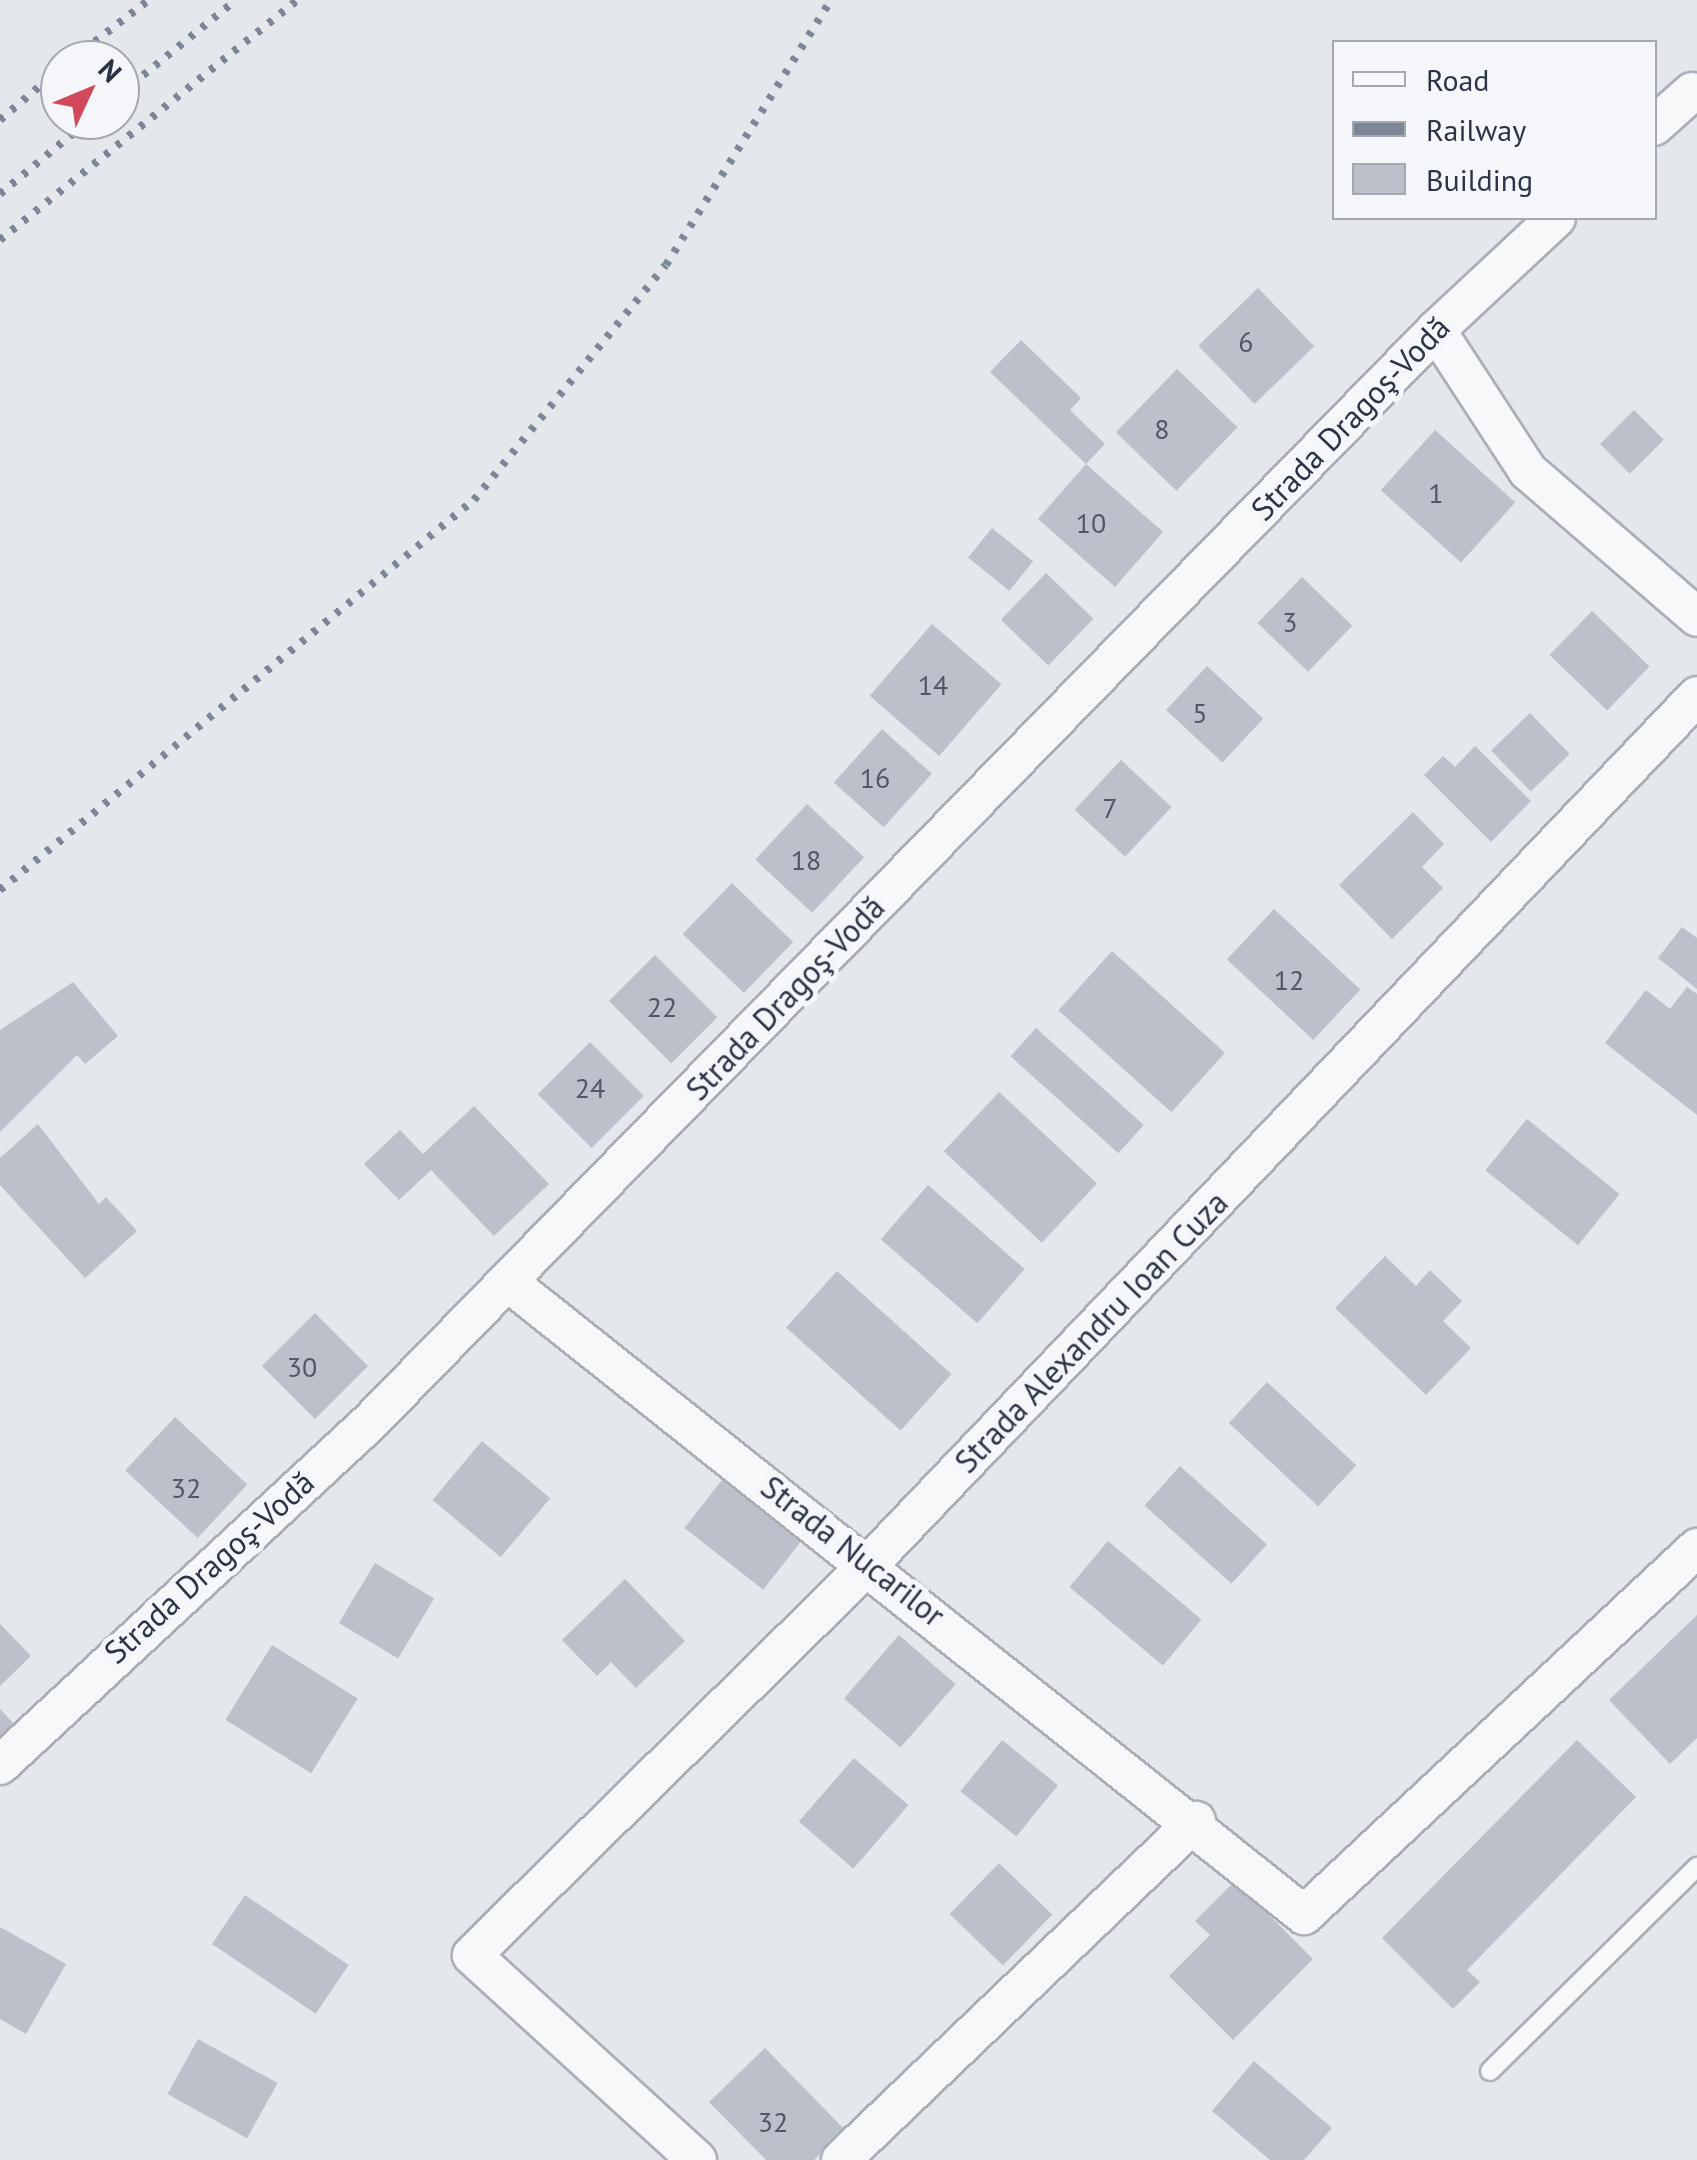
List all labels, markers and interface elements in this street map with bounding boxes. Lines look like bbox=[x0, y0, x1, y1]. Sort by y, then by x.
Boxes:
north arrow bbox=[40, 40, 140, 140]
legend bbox=[1332, 40, 1657, 220]
text: N bbox=[91, 51, 130, 90]
text: Road bbox=[1426, 60, 1490, 99]
text: Railway bbox=[1426, 110, 1526, 149]
text: Building bbox=[1426, 160, 1533, 199]
street label: Strada Dragoş-Vodă bbox=[1243, 308, 1457, 528]
house number: 6 bbox=[1238, 325, 1254, 359]
house number: 8 bbox=[1154, 412, 1170, 446]
house number: 1 bbox=[1428, 476, 1444, 510]
house number: 10 bbox=[1076, 506, 1106, 540]
house number: 3 bbox=[1282, 605, 1298, 639]
house number: 14 bbox=[918, 668, 948, 702]
house number: 5 bbox=[1192, 696, 1208, 730]
house number: 16 bbox=[860, 761, 890, 795]
house number: 7 bbox=[1102, 791, 1118, 825]
house number: 18 bbox=[791, 843, 821, 877]
street label: Strada Dragoş-Vodă bbox=[678, 888, 892, 1108]
house number: 12 bbox=[1274, 963, 1304, 997]
house number: 22 bbox=[647, 990, 677, 1024]
house number: 24 bbox=[575, 1071, 605, 1105]
street label: Strada Alexandru Ioan Cuza bbox=[946, 1183, 1236, 1481]
house number: 30 bbox=[287, 1350, 317, 1384]
street label: Strada Dragoş-Vodă bbox=[96, 1463, 322, 1671]
street label: Strada Nucarilor bbox=[754, 1467, 952, 1635]
house number: 32 bbox=[171, 1471, 201, 1505]
house number: 32 bbox=[758, 2105, 788, 2139]

